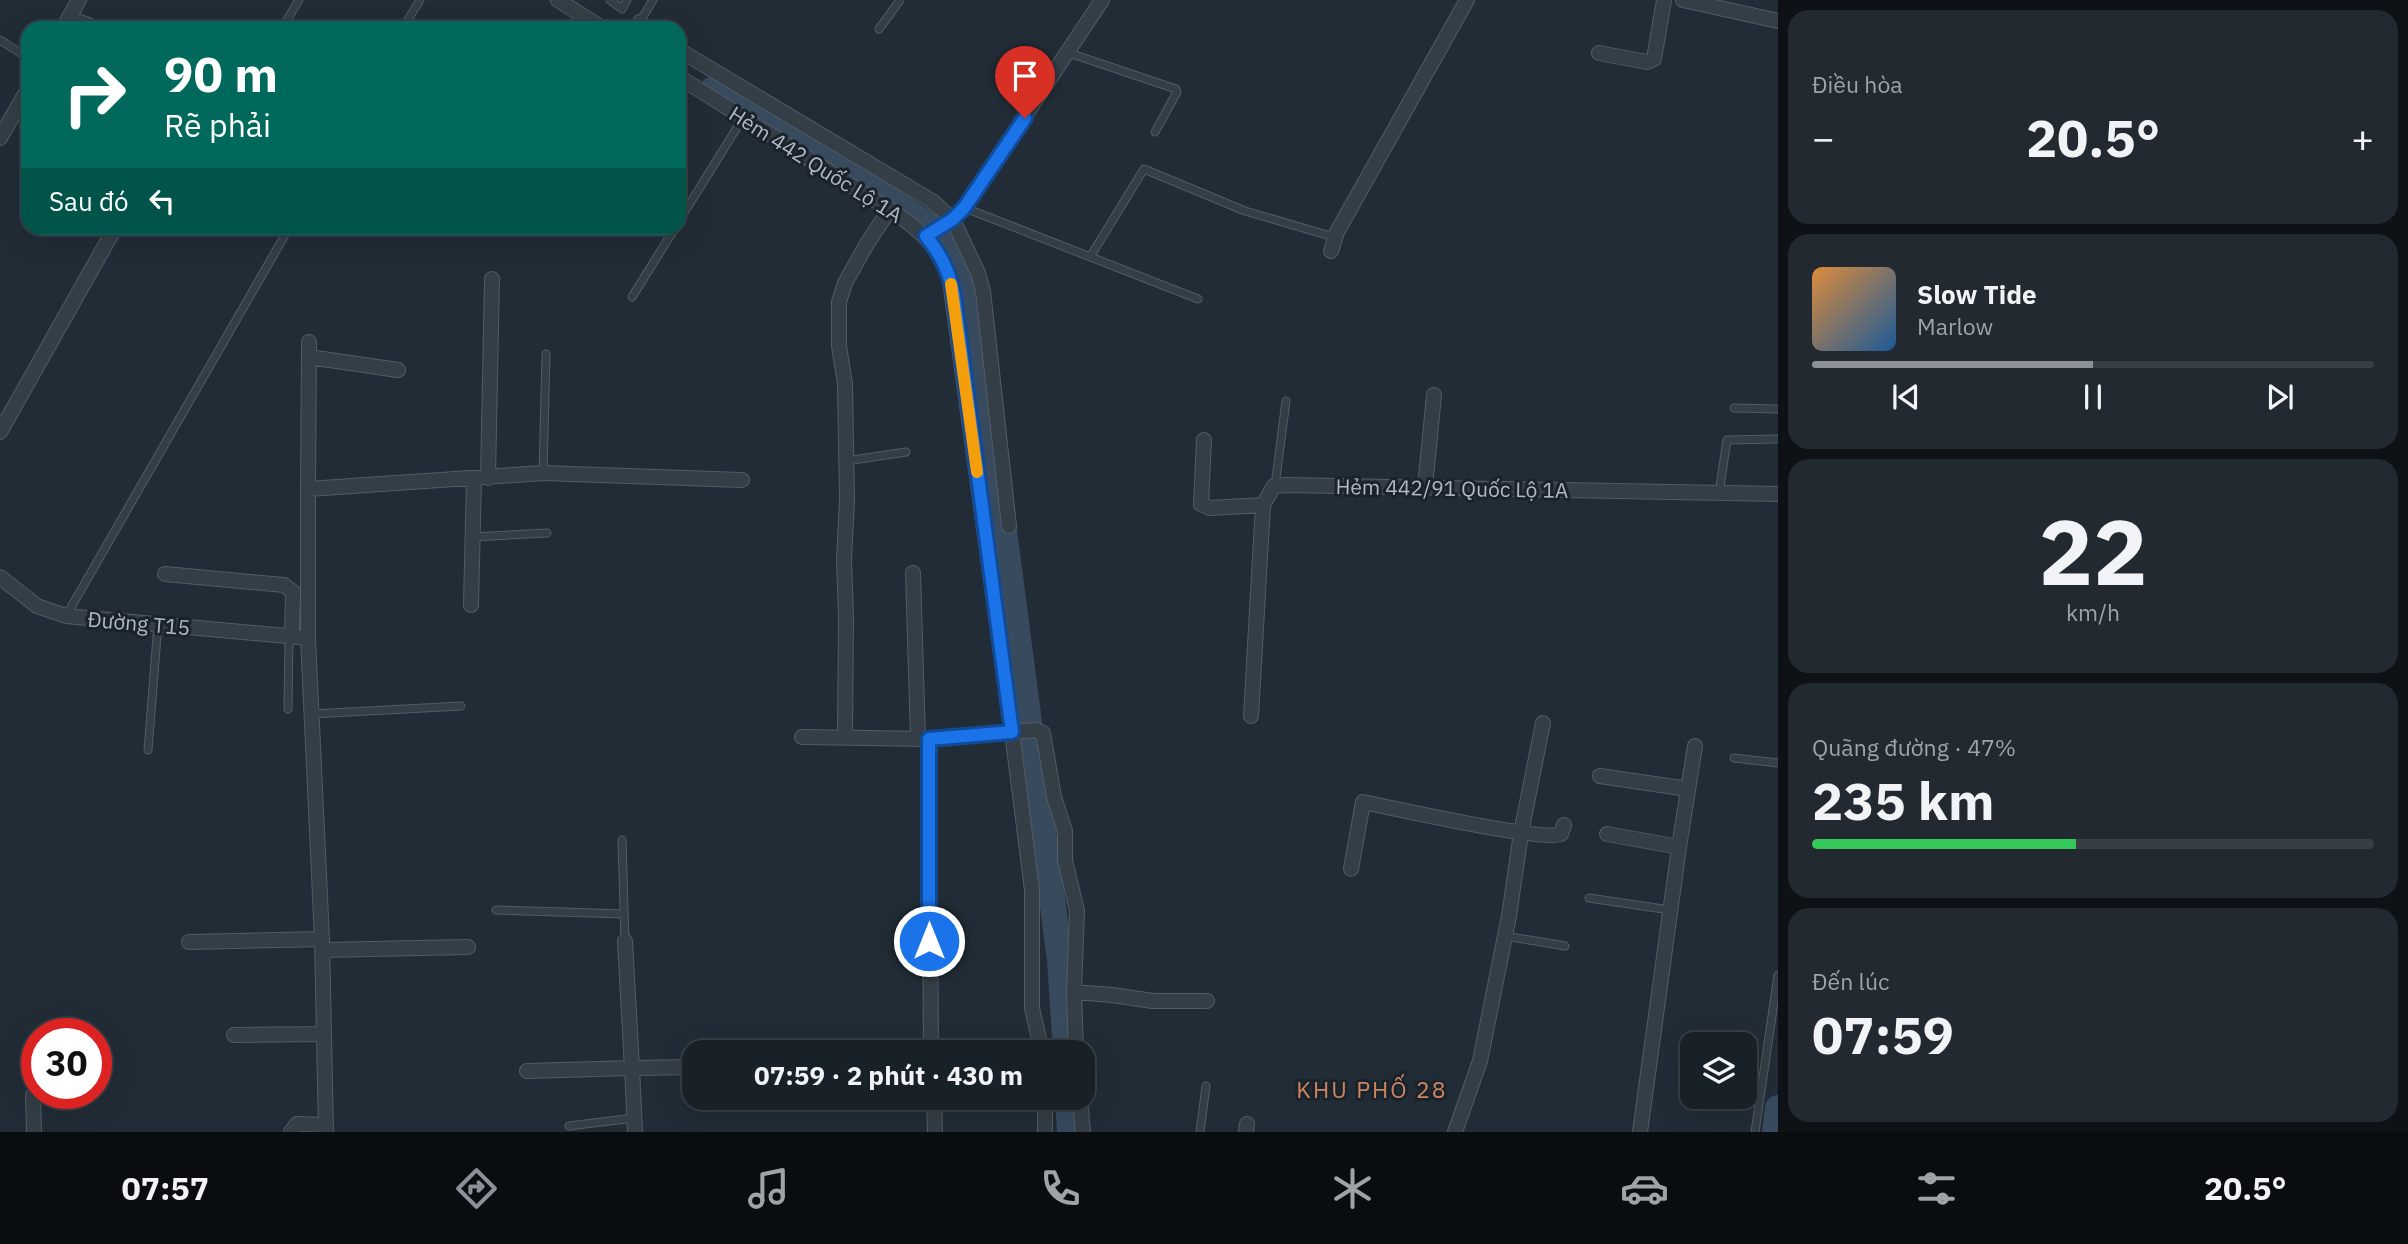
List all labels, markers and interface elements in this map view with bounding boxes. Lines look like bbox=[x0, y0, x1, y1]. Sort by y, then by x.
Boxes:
text: 90 m bbox=[164, 42, 278, 105]
pin bbox=[995, 46, 1055, 118]
icon: right bbox=[49, 49, 140, 140]
icon: arrive bbox=[1006, 57, 1044, 95]
text: Điều hòa bbox=[1812, 69, 1903, 99]
street label: Hẻm 442 Quốc Lộ 1A bbox=[724, 99, 908, 229]
text: Rẽ phải bbox=[164, 104, 271, 146]
text: 20.5° bbox=[2026, 104, 2160, 171]
text: − bbox=[1812, 113, 1835, 162]
text: + bbox=[2351, 113, 2374, 162]
icon: left bbox=[143, 182, 181, 220]
text: Sau đó bbox=[49, 184, 129, 218]
text: Slow Tide bbox=[1917, 277, 2037, 311]
text: Marlow bbox=[1917, 311, 1993, 341]
icon: previous bbox=[1887, 378, 1925, 416]
icon: pause bbox=[2074, 378, 2112, 416]
icon: next bbox=[2261, 378, 2299, 416]
street label: Hẻm 442/91 Quốc Lộ 1A bbox=[1335, 472, 1569, 504]
text: 22 bbox=[2038, 492, 2148, 610]
text: km/h bbox=[2066, 597, 2120, 627]
street label: Đường T15 bbox=[86, 605, 192, 641]
text: Quãng đường · 47% bbox=[1812, 732, 2016, 762]
text: 235 km bbox=[1812, 767, 1994, 834]
position arrow bbox=[892, 904, 966, 978]
text: Đến lúc bbox=[1812, 966, 1890, 996]
text: 07:59 bbox=[1812, 1001, 1954, 1068]
speed limit sign: 30 bbox=[21, 1018, 112, 1109]
map controls bbox=[1680, 1032, 1757, 1109]
button: layers bbox=[1680, 1032, 1757, 1109]
text: 07:59 · 2 phút · 430 m bbox=[754, 1058, 1023, 1092]
district label: KHU PHỐ 28 bbox=[1296, 1073, 1448, 1104]
icon: directions bbox=[452, 1164, 501, 1213]
icon: music bbox=[744, 1164, 793, 1213]
icon: phone bbox=[1036, 1164, 1085, 1213]
icon: climate bbox=[1328, 1164, 1377, 1213]
icon: car bbox=[1620, 1164, 1669, 1213]
icon: filters bbox=[1912, 1164, 1961, 1213]
text: 07:57 bbox=[122, 1167, 209, 1209]
text: 20.5° bbox=[2204, 1167, 2286, 1209]

